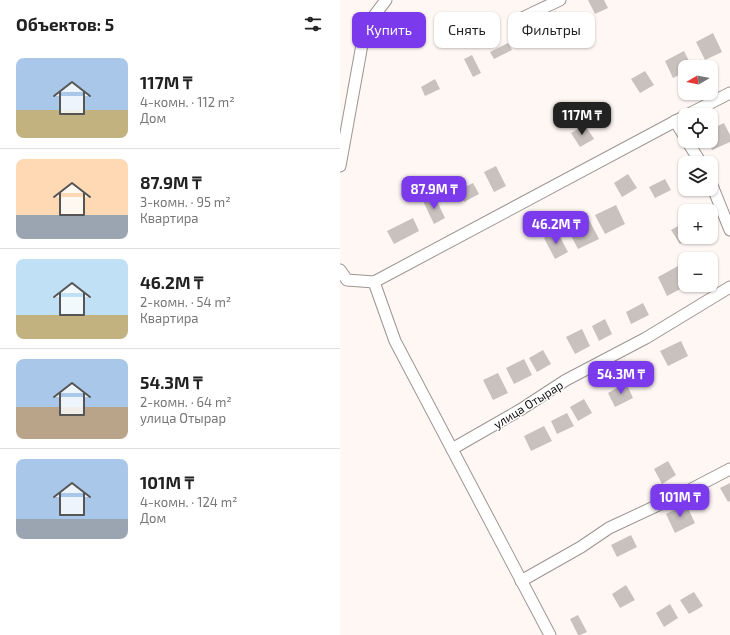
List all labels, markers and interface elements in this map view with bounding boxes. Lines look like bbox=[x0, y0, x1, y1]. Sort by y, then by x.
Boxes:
chip: Купить bbox=[352, 12, 426, 48]
chip: Снять bbox=[434, 12, 500, 48]
chip: Фильтры bbox=[508, 12, 595, 48]
icon: filters bbox=[302, 13, 324, 35]
text: Объектов: 5 bbox=[16, 14, 114, 34]
north arrow bbox=[678, 60, 718, 100]
map controls bbox=[678, 60, 718, 292]
text: 117M ₸ bbox=[140, 72, 192, 92]
icon: home bbox=[48, 74, 96, 122]
text: 4-комн. · 112 m² bbox=[140, 94, 235, 110]
pin: 117M ₸ bbox=[549, 102, 615, 136]
text: 117M ₸ bbox=[562, 107, 602, 123]
button: locate bbox=[678, 108, 718, 148]
text: Дом bbox=[140, 110, 166, 126]
button: layers bbox=[678, 156, 718, 196]
text: 87.9M ₸ bbox=[140, 172, 202, 192]
icon: home bbox=[48, 175, 96, 223]
pin: 87.9M ₸ bbox=[397, 176, 471, 210]
text: 87.9M ₸ bbox=[410, 181, 458, 197]
text: 3-комн. · 95 m² bbox=[140, 194, 231, 210]
button: + bbox=[678, 204, 718, 244]
text: Квартира bbox=[140, 210, 199, 226]
pin: 46.2M ₸ bbox=[519, 211, 593, 245]
text: 46.2M ₸ bbox=[532, 216, 580, 232]
button: − bbox=[678, 252, 718, 292]
text: 46.2M ₸ bbox=[140, 272, 203, 292]
icon: home bbox=[48, 275, 96, 323]
text: 2-комн. · 54 m² bbox=[140, 294, 231, 310]
text: Квартира bbox=[140, 310, 199, 326]
pin: 54.3M ₸ bbox=[584, 361, 658, 395]
text: 54.3M ₸ bbox=[597, 366, 645, 382]
text: 54.3M ₸ bbox=[140, 372, 203, 392]
icon: home bbox=[48, 375, 96, 423]
street label: улица Отырар bbox=[491, 377, 566, 432]
text: 2-комн. · 64 m² bbox=[140, 394, 232, 410]
text: улица Отырар bbox=[140, 410, 226, 426]
text: 101M ₸ bbox=[140, 472, 194, 492]
icon: home bbox=[48, 475, 96, 523]
pin: 101M ₸ bbox=[647, 484, 713, 518]
text: 101M ₸ bbox=[659, 489, 701, 505]
text: 4-комн. · 124 m² bbox=[140, 494, 237, 510]
text: Дом bbox=[140, 510, 166, 526]

